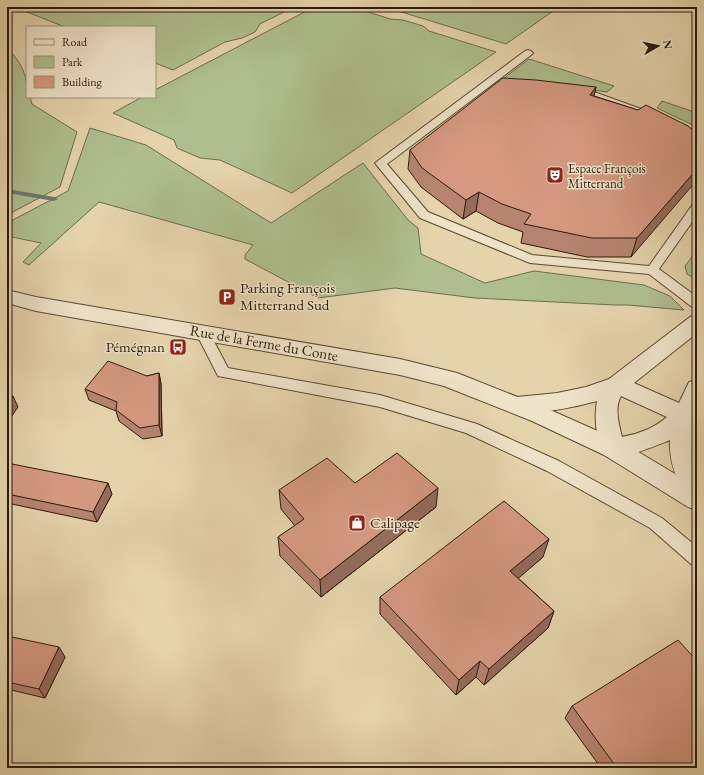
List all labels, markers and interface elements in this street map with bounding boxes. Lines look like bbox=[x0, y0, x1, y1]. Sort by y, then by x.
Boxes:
legend bbox=[26, 26, 156, 98]
north arrow bbox=[638, 26, 678, 66]
text: Road bbox=[62, 34, 88, 50]
text: N bbox=[660, 39, 676, 50]
text: Park bbox=[62, 54, 83, 70]
text: Building bbox=[62, 74, 103, 90]
place label: Espace François Mitterrand bbox=[568, 160, 646, 192]
theatre icon: Espace François Mitterrand bbox=[545, 165, 565, 185]
place label: Parking François Mitterrand Sud bbox=[240, 278, 335, 314]
parking icon: Parking François Mitterrand Sud bbox=[217, 287, 237, 307]
street label: Rue de la Ferme du Conte bbox=[189, 320, 340, 365]
place label: Pémégnan bbox=[106, 337, 165, 356]
bus stop icon: Pémégnan bbox=[168, 337, 188, 357]
shop icon: Calipage bbox=[347, 513, 367, 533]
place label: Calipage bbox=[370, 513, 420, 532]

